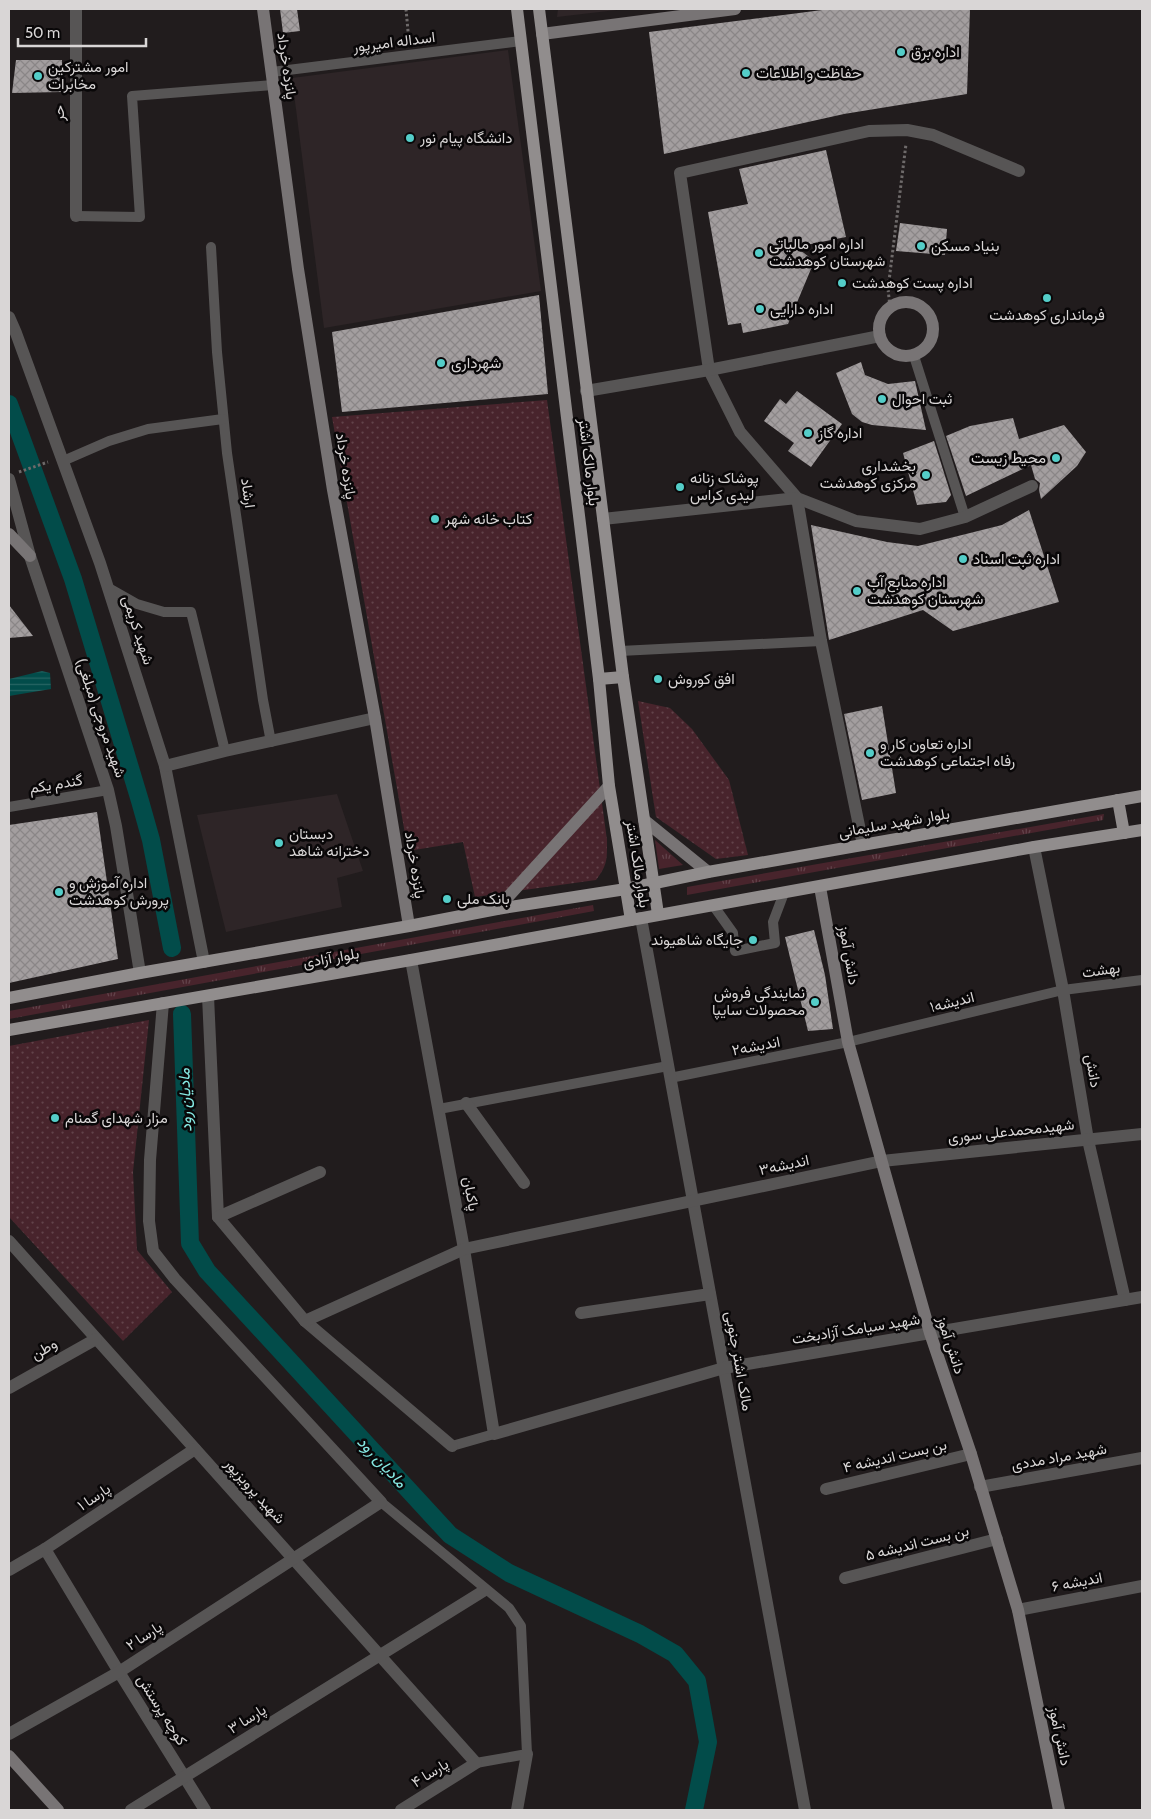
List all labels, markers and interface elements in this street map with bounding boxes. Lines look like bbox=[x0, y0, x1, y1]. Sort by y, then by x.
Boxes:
scale bar bbox=[18, 15, 145, 47]
text: 50 m bbox=[25, 24, 60, 42]
street label: اسداله امیرپور bbox=[351, 28, 436, 57]
street label: پانزده خرداد bbox=[272, 31, 301, 101]
place label: اداره برق bbox=[911, 43, 960, 61]
marker: اداره برق bbox=[895, 46, 907, 58]
place label: امور مشترکین مخابرات bbox=[48, 58, 129, 93]
place label: حفاظت و اطلاعات bbox=[756, 64, 862, 82]
marker: حفاظت و اطلاعات bbox=[740, 67, 752, 79]
marker: امور مشترکین مخابرات bbox=[32, 70, 44, 82]
street label: حر bbox=[50, 105, 68, 122]
place label: دانشگاه پیام نور bbox=[419, 129, 512, 148]
marker: دانشگاه پیام نور bbox=[404, 132, 416, 144]
place label: اداره امور مالیاتی شهرستان کوهدشت bbox=[769, 235, 886, 270]
place label: بنیاد مسکن bbox=[931, 237, 1000, 256]
marker: بنیاد مسکن bbox=[915, 240, 927, 252]
marker: اداره امور مالیاتی شهرستان کوهدشت bbox=[753, 247, 765, 259]
place label: اداره پست کوهدشت bbox=[852, 274, 973, 293]
marker: اداره پست کوهدشت bbox=[836, 277, 848, 289]
marker: فرمانداری کوهدشت bbox=[1041, 292, 1053, 304]
place label: اداره دارایی bbox=[770, 300, 833, 319]
marker: اداره دارایی bbox=[754, 303, 766, 315]
place label: فرمانداری کوهدشت bbox=[989, 306, 1105, 325]
place label: شهرداری bbox=[451, 354, 501, 373]
marker: شهرداری bbox=[435, 357, 447, 369]
place label: ثبت احوال bbox=[892, 390, 953, 408]
marker: ثبت احوال bbox=[876, 393, 888, 405]
street label: بلوار مالک اشتر bbox=[575, 416, 603, 507]
place label: اداره گاز bbox=[817, 424, 862, 442]
marker: اداره گاز bbox=[802, 427, 814, 439]
street label: پانزده خرداد bbox=[331, 431, 360, 501]
place label: محیط زیست bbox=[971, 449, 1046, 467]
marker: محیط زیست bbox=[1050, 452, 1062, 464]
place label: بخشداری مرکزی کوهدشت bbox=[820, 457, 916, 493]
place label: پوشاک زنانه لیدی کراس bbox=[690, 469, 759, 505]
marker: بخشداری مرکزی کوهدشت bbox=[920, 469, 932, 481]
street label: ارشاد bbox=[237, 477, 259, 509]
marker: پوشاک زنانه لیدی کراس bbox=[674, 481, 686, 493]
place label: کتاب خانه شهر bbox=[444, 510, 533, 528]
marker: کتاب خانه شهر bbox=[429, 513, 441, 525]
place label: اداره ثبت اسناد bbox=[973, 550, 1060, 568]
marker: اداره ثبت اسناد bbox=[957, 553, 969, 565]
place label: اداره منابع آب شهرستان کوهدشت bbox=[867, 573, 984, 608]
marker: اداره منابع آب شهرستان کوهدشت bbox=[851, 585, 863, 597]
street label: شهید کریمی bbox=[117, 593, 158, 667]
street label: شهید مروجی (مبلغی) bbox=[71, 656, 130, 781]
place label: افق کوروش bbox=[668, 670, 735, 689]
marker: افق کوروش bbox=[652, 673, 664, 685]
place label: اداره تعاون کار و رفاه اجتماعی کوهدشت bbox=[880, 735, 1015, 771]
marker: اداره تعاون کار و رفاه اجتماعی کوهدشت bbox=[864, 747, 876, 759]
street label: گندم یکم bbox=[28, 771, 84, 798]
street label: بلوار شهید سلیمانی bbox=[837, 804, 951, 843]
street label: بلوار مالک اشتر bbox=[622, 818, 654, 909]
place label: دبستان دخترانه شاهد bbox=[289, 825, 369, 860]
street label: پانزده خرداد bbox=[400, 830, 429, 900]
marker: دبستان دخترانه شاهد bbox=[273, 837, 285, 849]
place label: اداره آموزش و پرورش کوهدشت bbox=[69, 874, 169, 910]
marker: اداره آموزش و پرورش کوهدشت bbox=[53, 886, 65, 898]
place label: بانک ملی bbox=[457, 890, 510, 909]
marker: بانک ملی bbox=[441, 893, 453, 905]
street label: دانش آموز bbox=[834, 923, 863, 986]
place label: جایگاه شاهیوند bbox=[651, 931, 743, 949]
marker: جایگاه شاهیوند bbox=[747, 934, 759, 946]
street label: بلوار آزادی bbox=[302, 944, 361, 973]
street label: بهشت bbox=[1081, 958, 1121, 982]
place label: نمایندگی فروش محصولات سایپا bbox=[712, 984, 805, 1020]
street label: اندیشه۱ bbox=[928, 988, 976, 1016]
marker: نمایندگی فروش محصولات سایپا bbox=[809, 996, 821, 1008]
street label: اندیشه۲ bbox=[730, 1033, 782, 1059]
street label: دانش bbox=[1080, 1053, 1105, 1089]
water label: مادیان رود bbox=[174, 1067, 197, 1132]
place label: مزار شهدای گمنام bbox=[65, 1109, 168, 1128]
marker: مزار شهدای گمنام bbox=[49, 1112, 61, 1124]
street label: شهیدمحمدعلی سوری bbox=[947, 1115, 1076, 1148]
street label: اندیشه۳ bbox=[757, 1151, 811, 1179]
street label: پاکبان bbox=[458, 1175, 483, 1213]
street label: مالک اشتر جنوبی bbox=[720, 1310, 757, 1412]
street label: شهید سیامک آزادبخت bbox=[791, 1310, 922, 1348]
street label: دانش آموز bbox=[932, 1313, 969, 1377]
street label: وطن bbox=[28, 1334, 61, 1364]
water label: مادیان رود bbox=[353, 1432, 411, 1493]
street label: بن بست اندیشه ۴ bbox=[841, 1435, 949, 1478]
street label: شهید مراد مددی bbox=[1010, 1440, 1108, 1475]
street label: شهید پرویزپور bbox=[220, 1454, 289, 1528]
street label: پارسا ۱ bbox=[74, 1479, 115, 1515]
street label: بن بست اندیشه ۵ bbox=[863, 1521, 971, 1566]
street label: اندیشه ۶ bbox=[1050, 1568, 1104, 1596]
street label: پارسا ۲ bbox=[123, 1618, 166, 1655]
street label: کوچه پرستش bbox=[132, 1671, 191, 1750]
street label: پارسا ۳ bbox=[225, 1700, 270, 1739]
street label: دانش آموز bbox=[1044, 1704, 1075, 1767]
street label: پارسا ۴ bbox=[408, 1755, 452, 1792]

